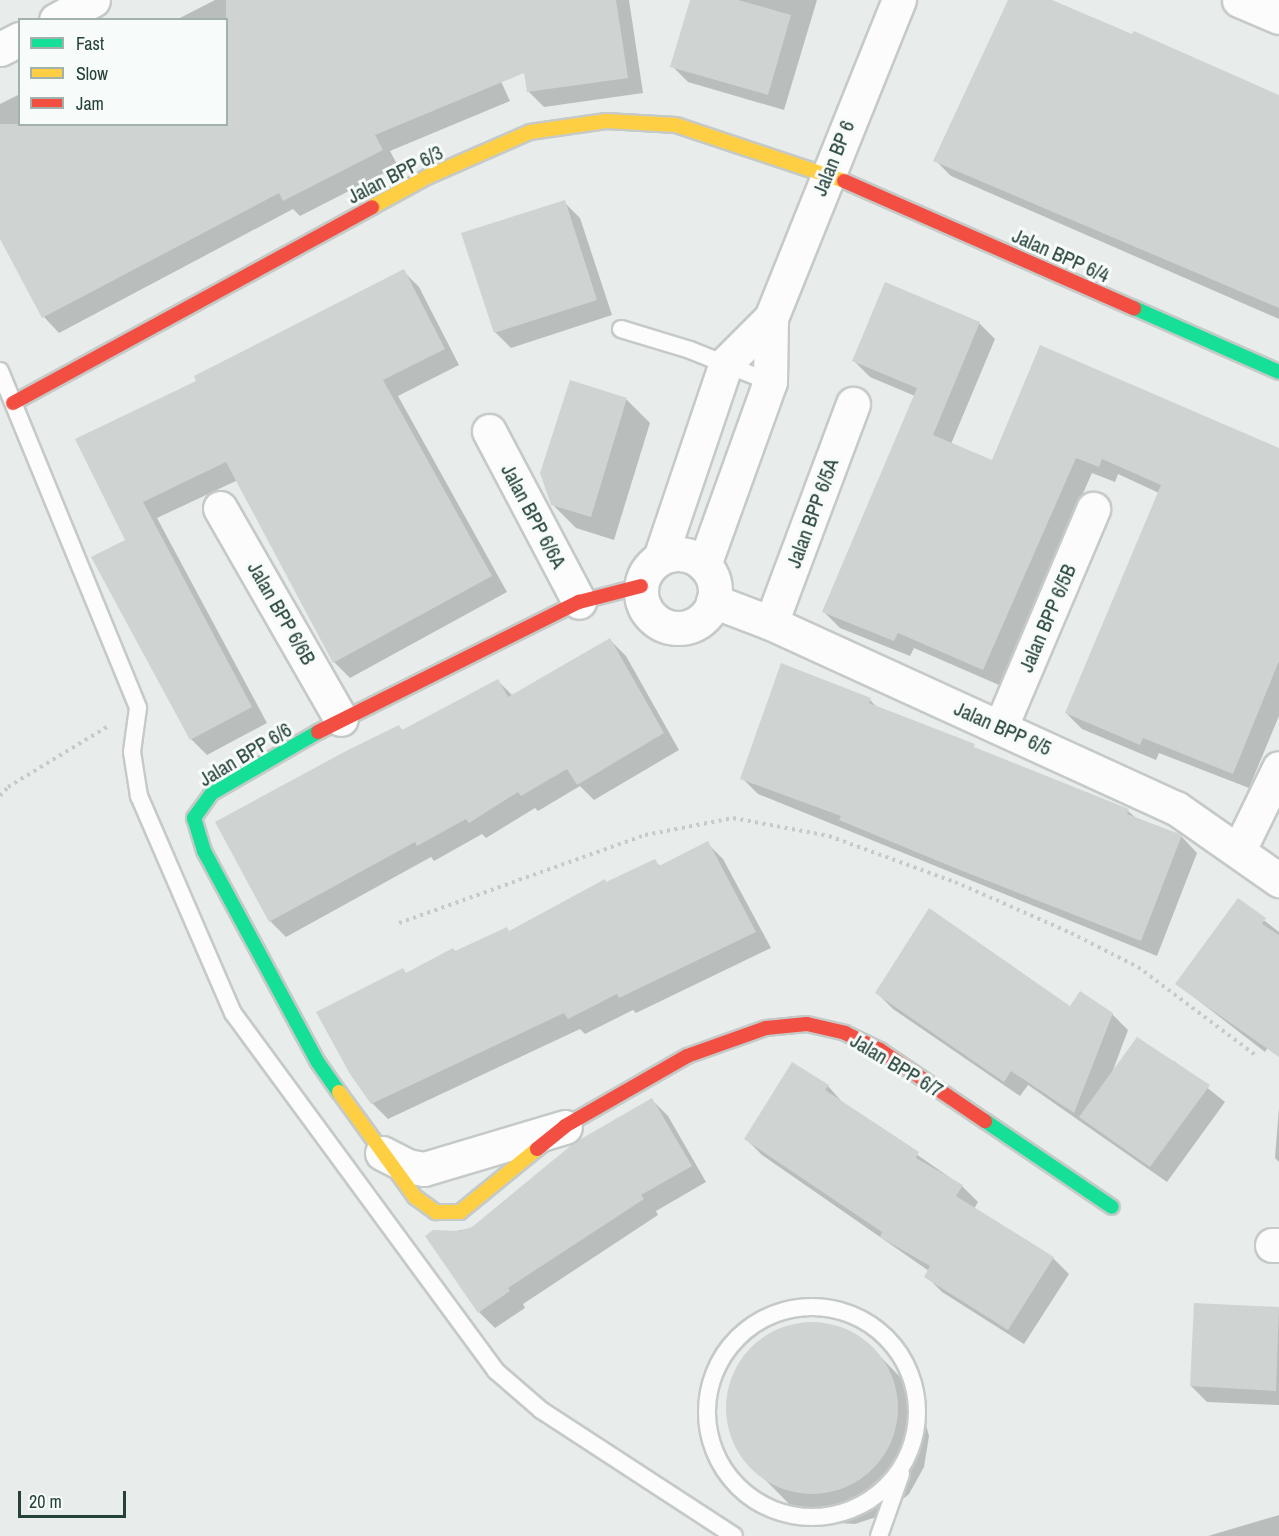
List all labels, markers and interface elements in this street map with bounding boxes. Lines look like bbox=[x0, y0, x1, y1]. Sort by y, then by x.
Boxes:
legend bbox=[18, 18, 228, 126]
text: Fast bbox=[76, 31, 104, 56]
text: Slow bbox=[76, 61, 108, 86]
text: Jam bbox=[76, 91, 104, 116]
street label: Jalan BP 6 bbox=[807, 117, 859, 199]
street label: Jalan BPP 6/3 bbox=[343, 140, 447, 208]
street label: Jalan BPP 6/4 bbox=[1009, 223, 1113, 287]
street label: Jalan BPP 6/5A bbox=[781, 455, 843, 571]
street label: Jalan BPP 6/6A bbox=[496, 460, 572, 572]
street label: Jalan BPP 6/6B bbox=[243, 557, 321, 669]
street label: Jalan BPP 6/5B bbox=[1014, 560, 1080, 676]
street label: Jalan BPP 6/5 bbox=[951, 696, 1055, 760]
street label: Jalan BPP 6/6 bbox=[194, 717, 296, 791]
street label: Jalan BPP 6/7 bbox=[846, 1028, 948, 1102]
scale bar bbox=[21, 1479, 129, 1517]
text: 20 m bbox=[29, 1489, 62, 1514]

